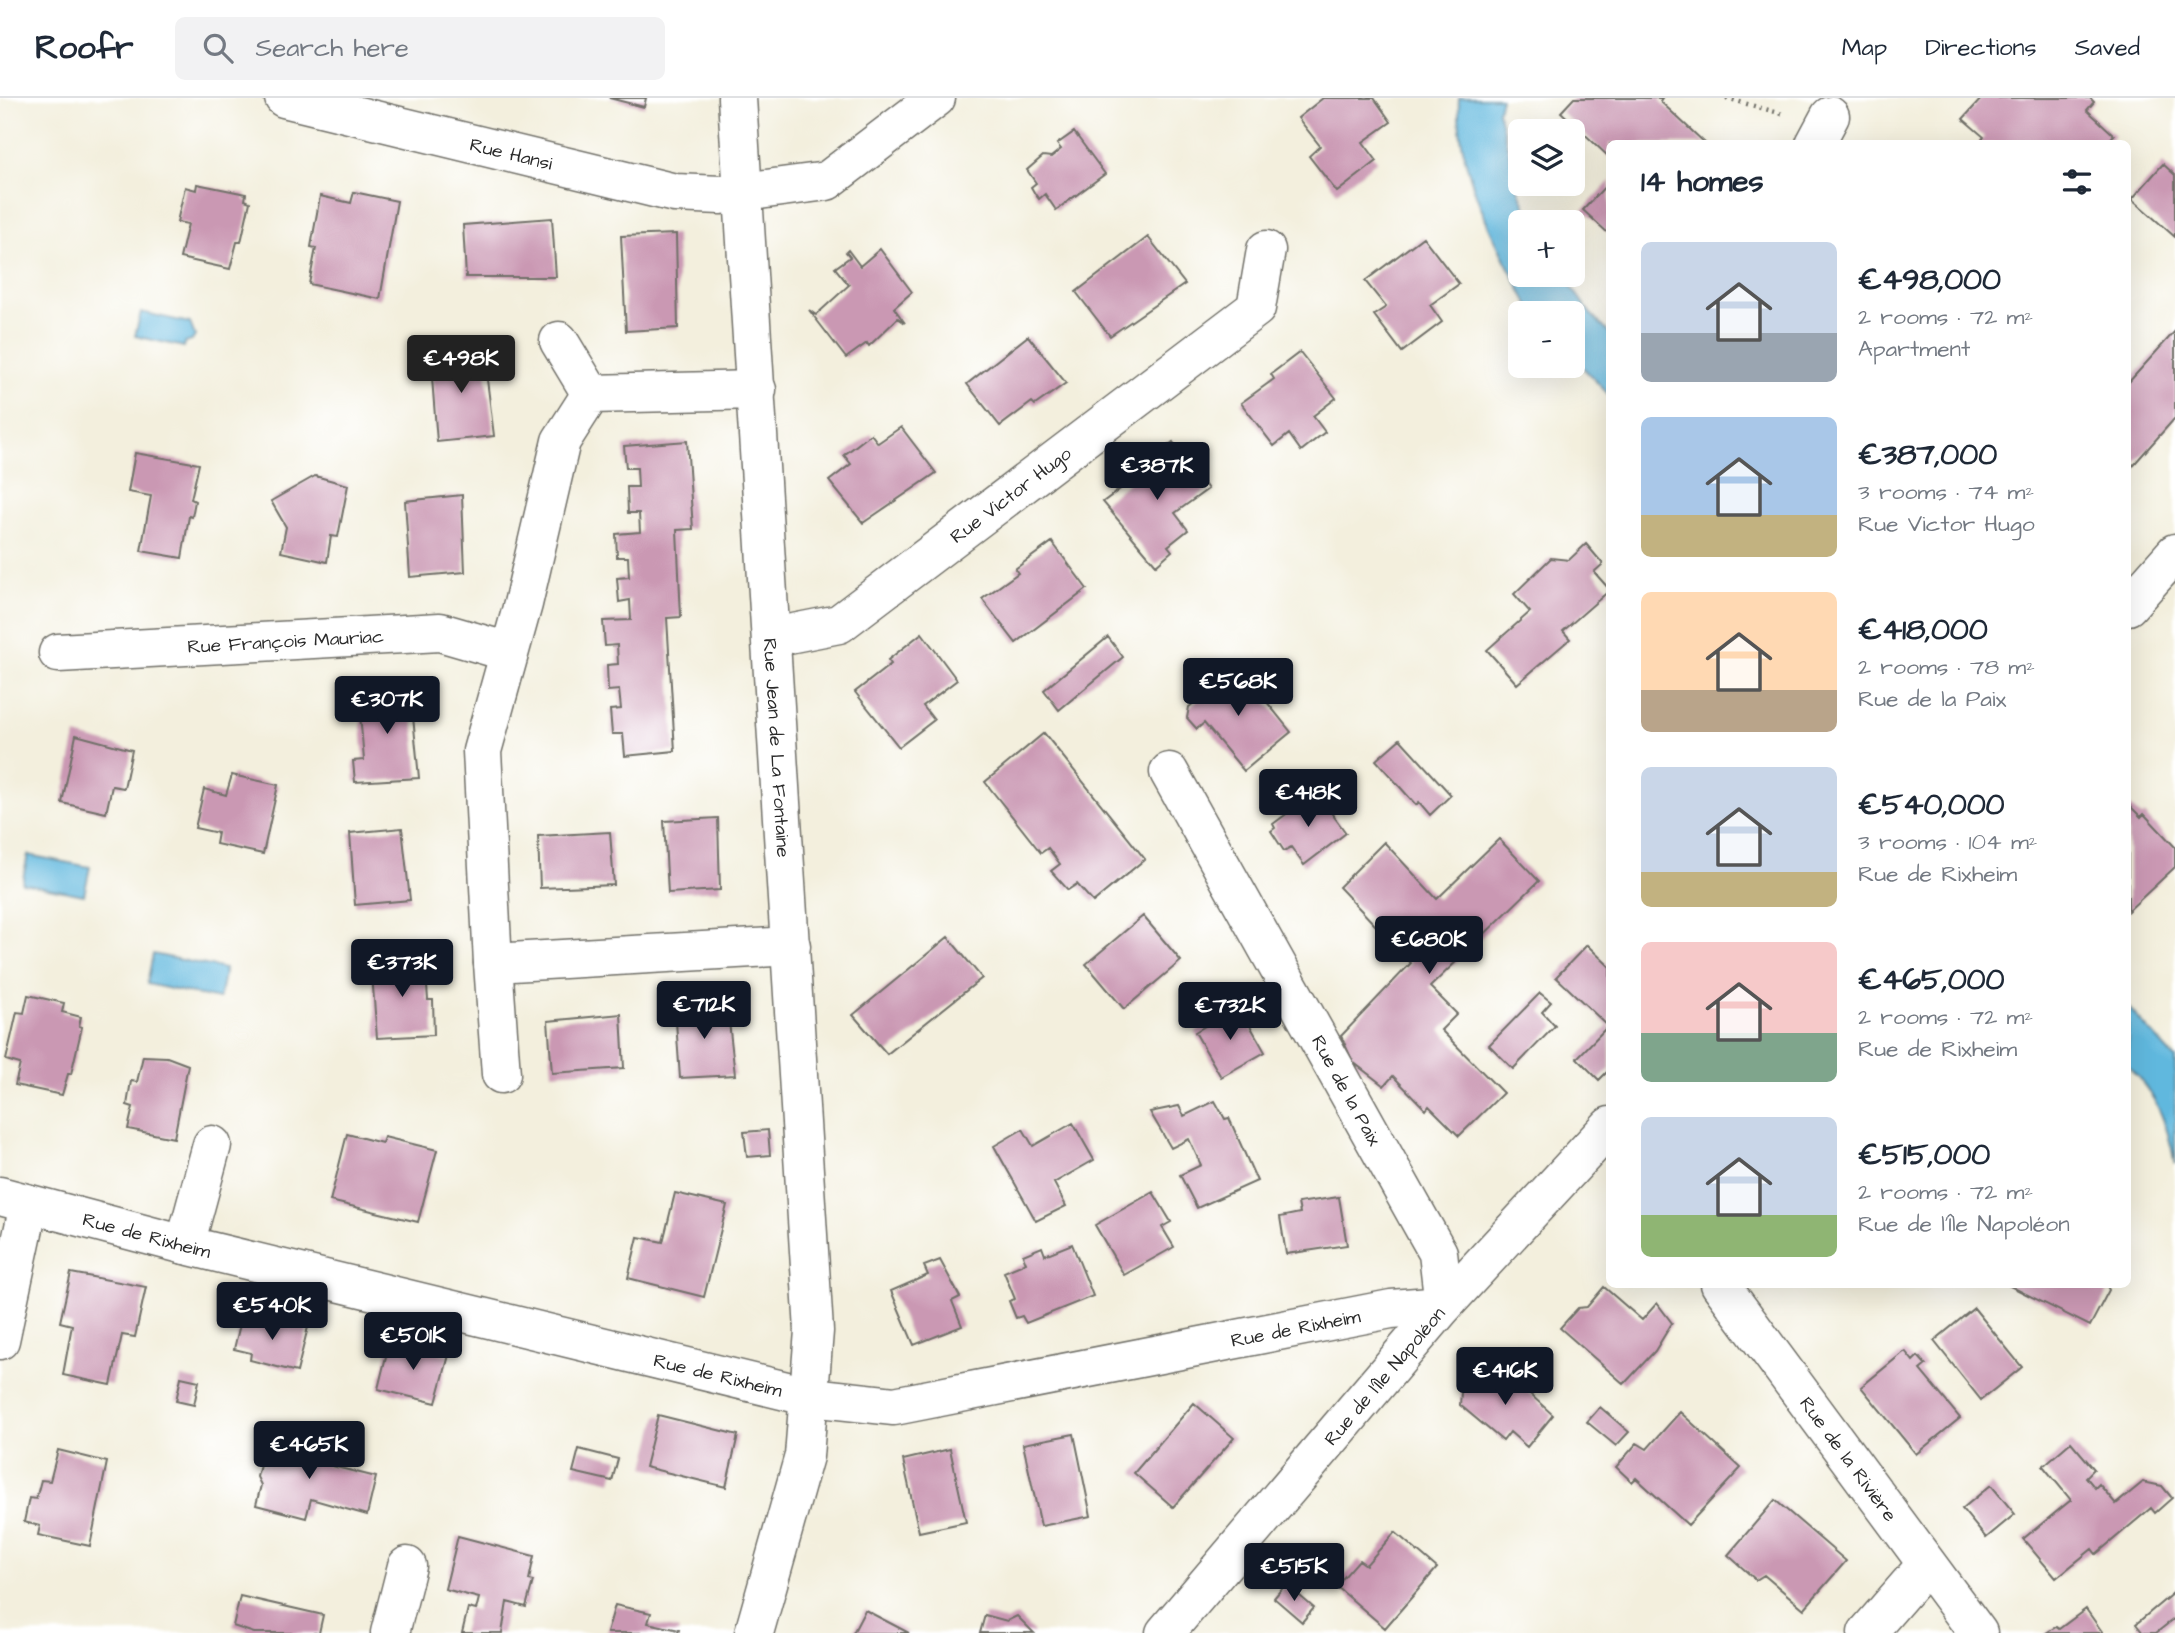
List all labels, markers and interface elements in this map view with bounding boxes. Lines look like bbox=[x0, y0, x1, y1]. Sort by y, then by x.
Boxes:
search box bbox=[175, 17, 665, 80]
text: Roofr bbox=[35, 25, 133, 71]
icon: search bbox=[199, 29, 237, 67]
text: Search here bbox=[255, 30, 409, 66]
text: Map bbox=[1842, 31, 1887, 65]
text: Directions bbox=[1925, 31, 2037, 65]
text: Saved bbox=[2075, 31, 2140, 65]
map controls bbox=[1508, 119, 1585, 378]
button: layers bbox=[1508, 119, 1585, 196]
street label: Rue Hansi bbox=[467, 132, 555, 178]
text: 14 homes bbox=[1641, 161, 1764, 203]
icon: filters bbox=[2058, 163, 2096, 201]
button: + bbox=[1508, 210, 1585, 287]
text: €498,000 bbox=[1858, 259, 2001, 301]
icon: home bbox=[1697, 270, 1781, 354]
button: − bbox=[1508, 301, 1585, 378]
text: 2 rooms · 72 m² bbox=[1858, 301, 2033, 333]
text: Apartment bbox=[1858, 333, 1970, 365]
pin: €498K bbox=[412, 336, 510, 395]
text: €498K bbox=[423, 342, 499, 374]
text: €387,000 bbox=[1858, 434, 1997, 476]
street label: Rue Victor Hugo bbox=[945, 440, 1078, 550]
pin: €387K bbox=[1108, 442, 1206, 502]
icon: home bbox=[1697, 445, 1781, 529]
text: €387K bbox=[1121, 449, 1193, 481]
text: 3 rooms · 74 m² bbox=[1858, 476, 2034, 508]
text: Rue Victor Hugo bbox=[1858, 508, 2035, 540]
text: €418,000 bbox=[1858, 609, 1988, 651]
icon: home bbox=[1697, 620, 1781, 704]
street label: Rue François Mauriac bbox=[187, 623, 385, 661]
street label: Rue Jean de La Fontaine bbox=[756, 637, 796, 858]
text: 2 rooms · 78 m² bbox=[1858, 651, 2035, 683]
pin: €568K bbox=[1189, 658, 1287, 718]
text: €568K bbox=[1199, 665, 1277, 697]
pin: €307K bbox=[338, 676, 436, 736]
text: €307K bbox=[351, 683, 423, 715]
text: Rue de la Paix bbox=[1858, 683, 2006, 715]
pin: €418K bbox=[1259, 770, 1357, 829]
text: €418K bbox=[1275, 776, 1341, 808]
text: €540,000 bbox=[1858, 784, 2005, 826]
icon: home bbox=[1697, 795, 1781, 879]
text: 3 rooms · 104 m² bbox=[1858, 826, 2037, 858]
text: Rue de Rixheim bbox=[1858, 858, 2017, 890]
pin: €680K bbox=[1380, 916, 1478, 976]
text: €680K bbox=[1391, 923, 1467, 955]
pin: €373K bbox=[353, 940, 451, 999]
text: €373K bbox=[367, 946, 437, 978]
text: €465,000 bbox=[1858, 959, 2004, 1001]
icon: home bbox=[1697, 970, 1781, 1054]
pin: €712K bbox=[655, 982, 753, 1041]
pin: €732K bbox=[1181, 982, 1279, 1042]
text: €712K bbox=[673, 988, 735, 1020]
text: €732K bbox=[1194, 989, 1266, 1021]
text: 2 rooms · 72 m² bbox=[1858, 1001, 2033, 1033]
street label: Rue de la Paix bbox=[1304, 1031, 1387, 1151]
text: Rue de Rixheim bbox=[1858, 1033, 2017, 1065]
text: €515,000 bbox=[1858, 1134, 1990, 1176]
icon: home bbox=[1697, 1145, 1781, 1229]
text: 2 rooms · 72 m² bbox=[1858, 1176, 2033, 1208]
street label: Rue de Rixheim bbox=[80, 1206, 214, 1266]
text: Rue de l'Île Napoléon bbox=[1858, 1208, 2070, 1240]
pin: €540K bbox=[223, 1282, 321, 1342]
text: €540K bbox=[233, 1289, 311, 1321]
street label: Rue de l'Île Napoléon bbox=[1318, 1301, 1452, 1452]
street label: Rue de Rixheim bbox=[1229, 1303, 1363, 1355]
pin: €501K bbox=[364, 1312, 462, 1372]
text: €501K bbox=[380, 1319, 446, 1351]
street label: Rue de Rixheim bbox=[651, 1347, 785, 1405]
pin: €416K bbox=[1456, 1348, 1554, 1407]
text: €416K bbox=[1472, 1354, 1538, 1386]
street label: Rue de la Rivière bbox=[1793, 1391, 1903, 1527]
pin: €465K bbox=[260, 1422, 358, 1481]
text: €465K bbox=[270, 1428, 348, 1460]
pin: €515K bbox=[1245, 1544, 1343, 1603]
text: €515K bbox=[1260, 1550, 1328, 1582]

